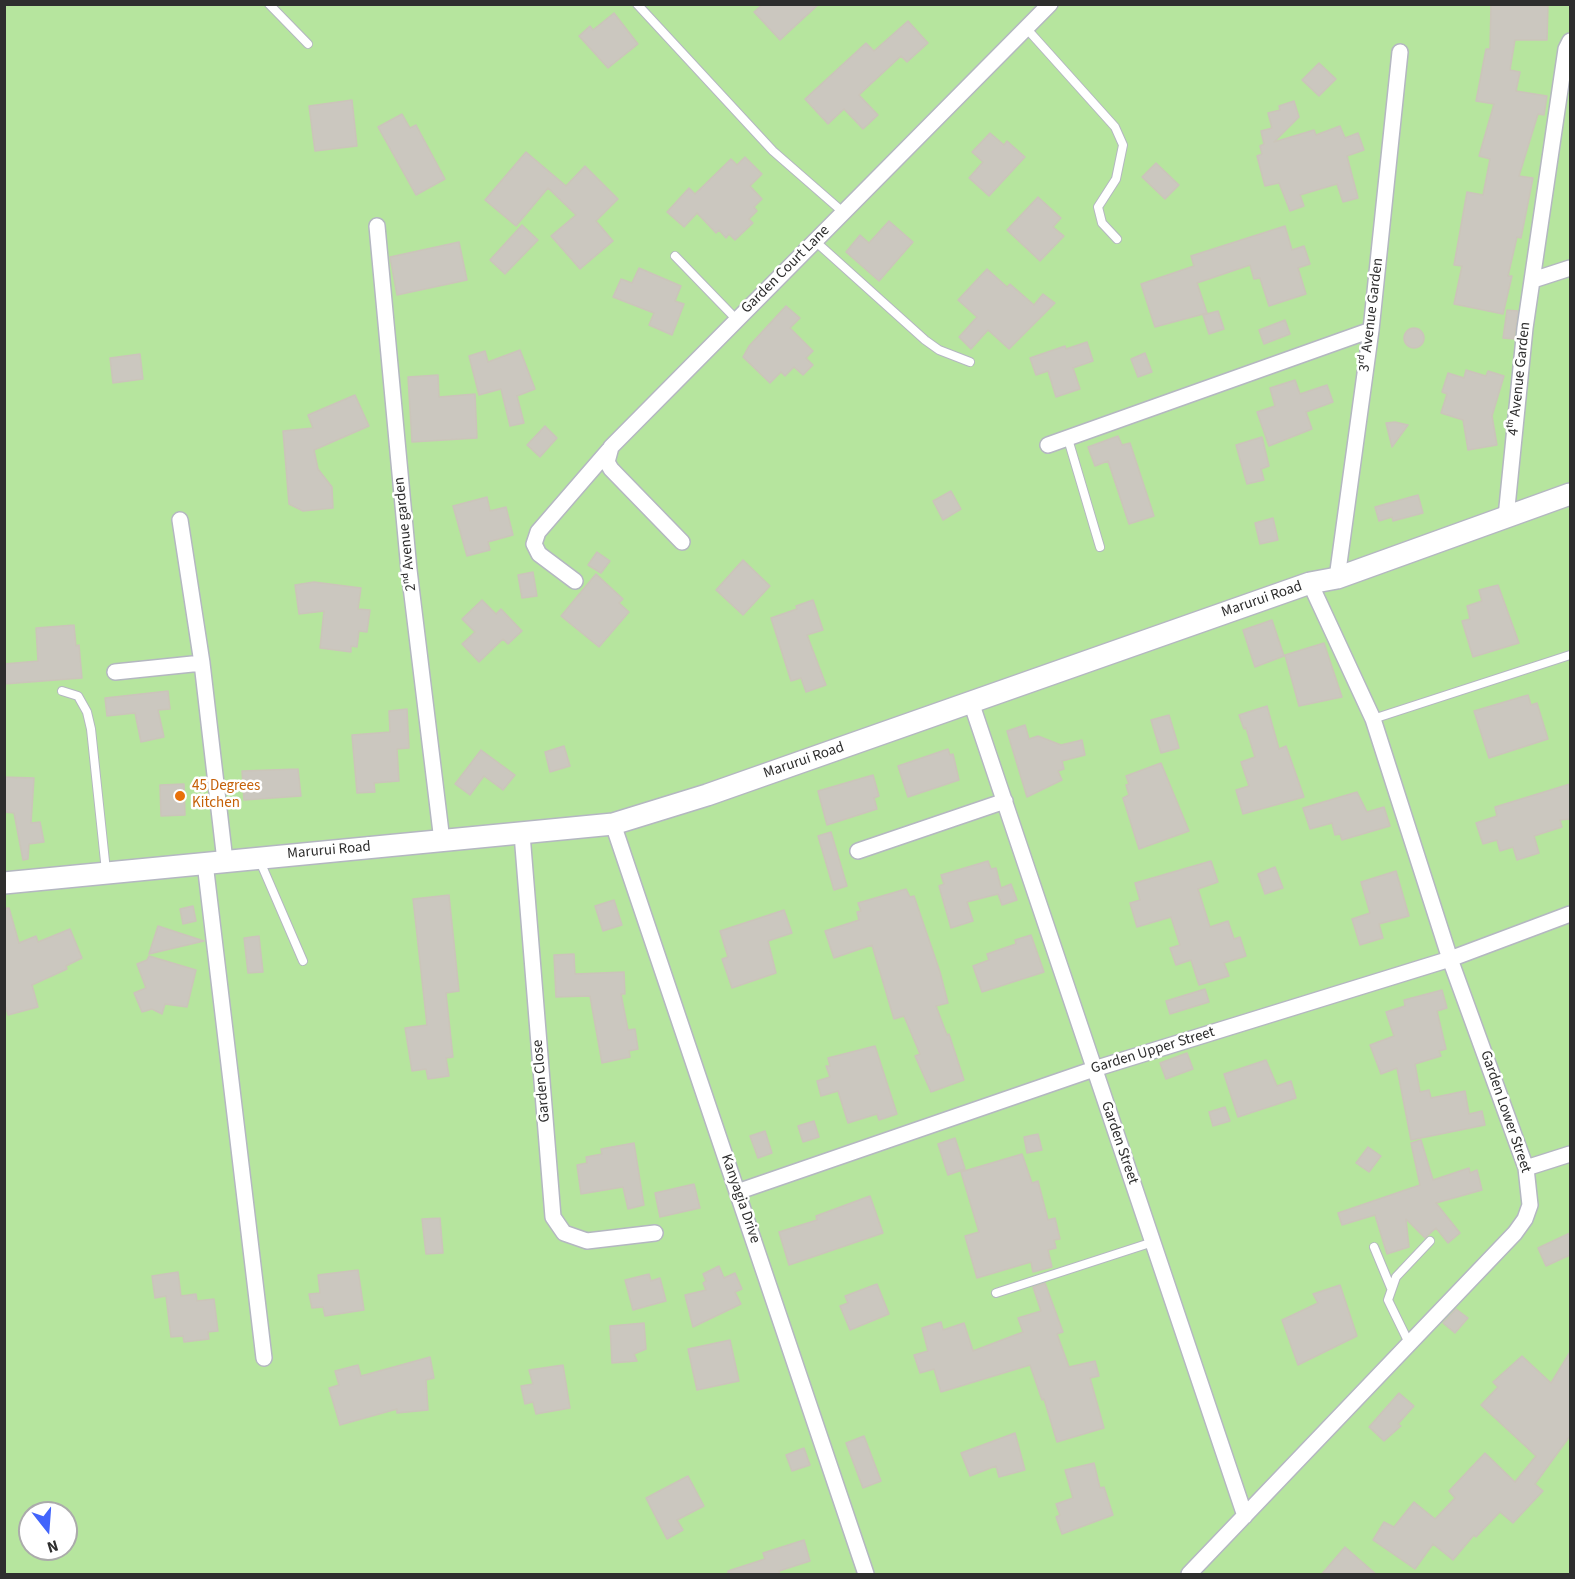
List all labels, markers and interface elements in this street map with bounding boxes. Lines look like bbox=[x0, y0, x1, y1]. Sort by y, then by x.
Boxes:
street label: Garden Court Lane bbox=[738, 222, 834, 318]
street label: 3ʳᵈ Avenue Garden bbox=[1356, 257, 1388, 373]
street label: 4ᵗʰ Avenue Garden bbox=[1505, 321, 1535, 437]
street label: 2ⁿᵈ Avenue garden bbox=[391, 476, 421, 592]
street label: Marurui Road bbox=[1219, 578, 1305, 622]
street label: Marurui Road bbox=[761, 739, 847, 783]
place label: 45 Degrees Kitchen bbox=[192, 778, 260, 813]
marker: 45 Degrees Kitchen bbox=[173, 789, 187, 803]
street label: Marurui Road bbox=[286, 838, 372, 864]
street label: Garden Upper Street bbox=[1089, 1024, 1217, 1078]
street label: Garden Close bbox=[529, 1039, 555, 1123]
street label: Garden Lower Street bbox=[1476, 1049, 1534, 1175]
street label: Garden Street bbox=[1096, 1099, 1142, 1187]
street label: Kanyagia Drive bbox=[716, 1152, 764, 1246]
north arrow bbox=[18, 1501, 78, 1561]
text: N bbox=[44, 1534, 61, 1558]

